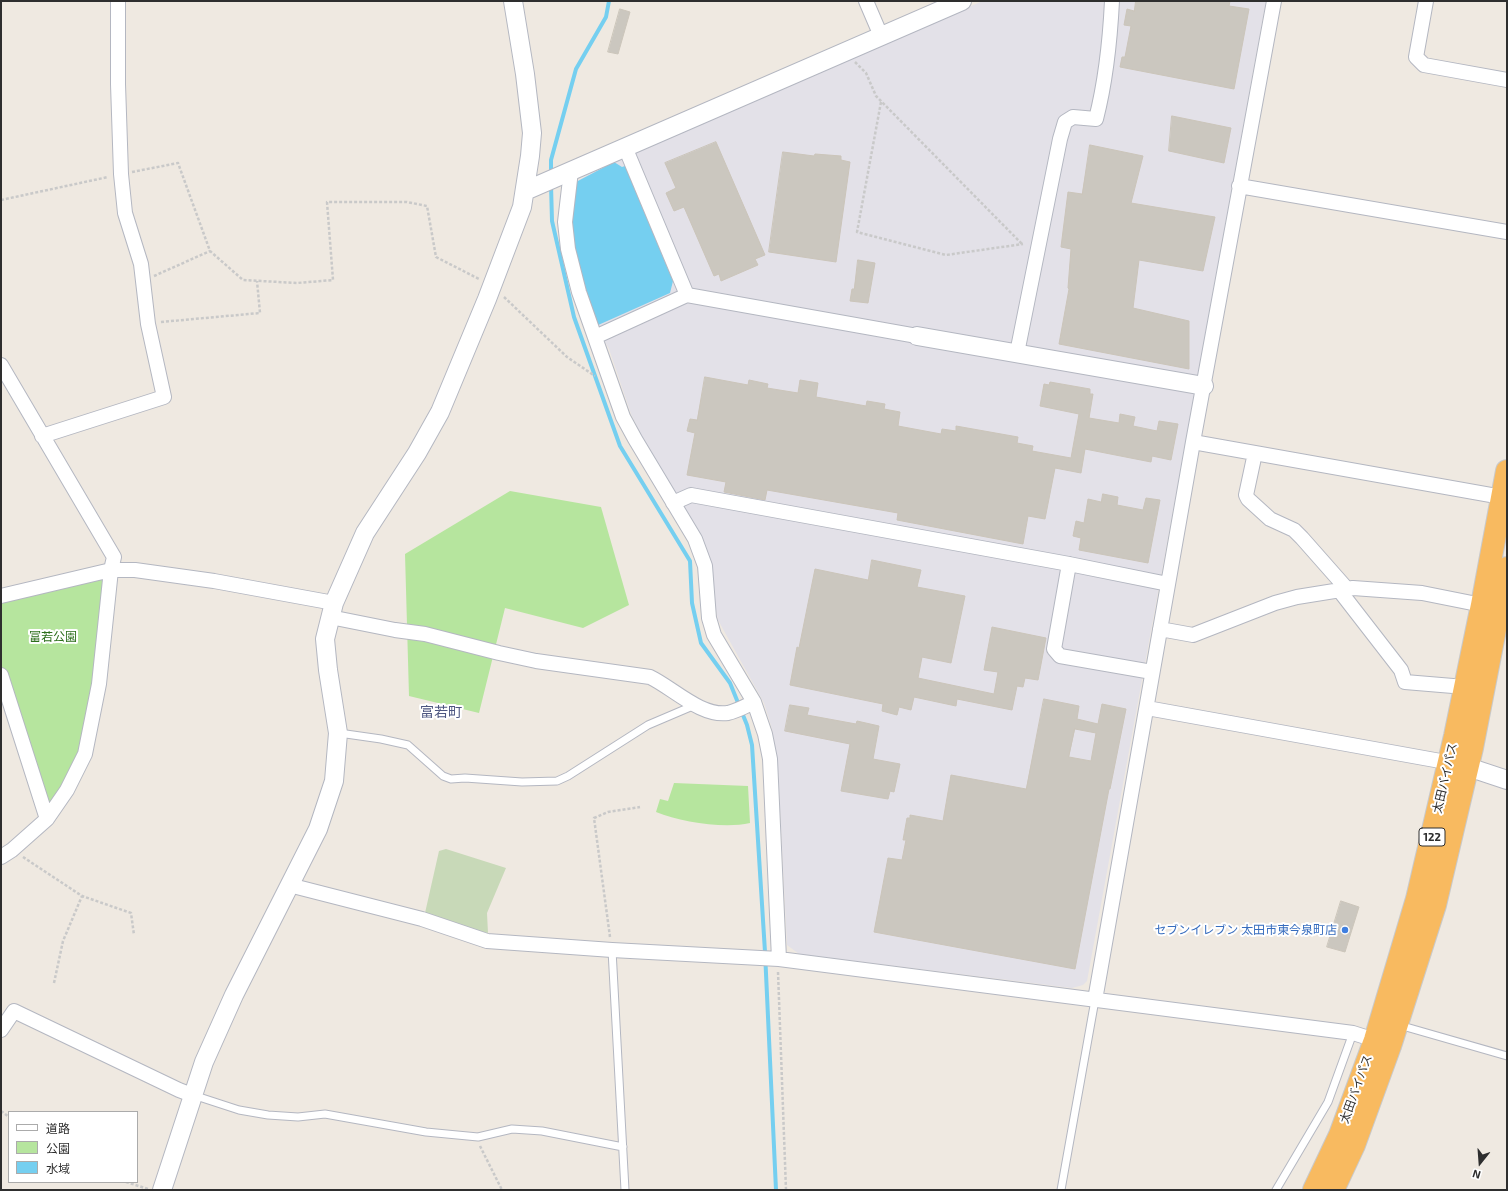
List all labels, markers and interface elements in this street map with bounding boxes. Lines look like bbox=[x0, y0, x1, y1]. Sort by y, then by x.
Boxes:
park label: 富若公園 bbox=[29, 630, 77, 644]
district label: 富若町 bbox=[420, 704, 462, 720]
street label: 太田バイパス bbox=[1430, 741, 1460, 815]
road number: 122 bbox=[1419, 828, 1445, 846]
place label: セブンイレブン 太田市東今泉町店 bbox=[1154, 923, 1337, 937]
marker: セブンイレブン 太田市東今泉町店 bbox=[1340, 925, 1350, 935]
street label: 太田バイパス bbox=[1337, 1053, 1375, 1125]
legend bbox=[8, 1111, 138, 1183]
text: 道路 bbox=[46, 1121, 70, 1135]
text: 公園 bbox=[46, 1141, 70, 1155]
north arrow bbox=[1460, 1143, 1500, 1183]
text: 水域 bbox=[46, 1161, 70, 1175]
text: N bbox=[1471, 1168, 1482, 1182]

